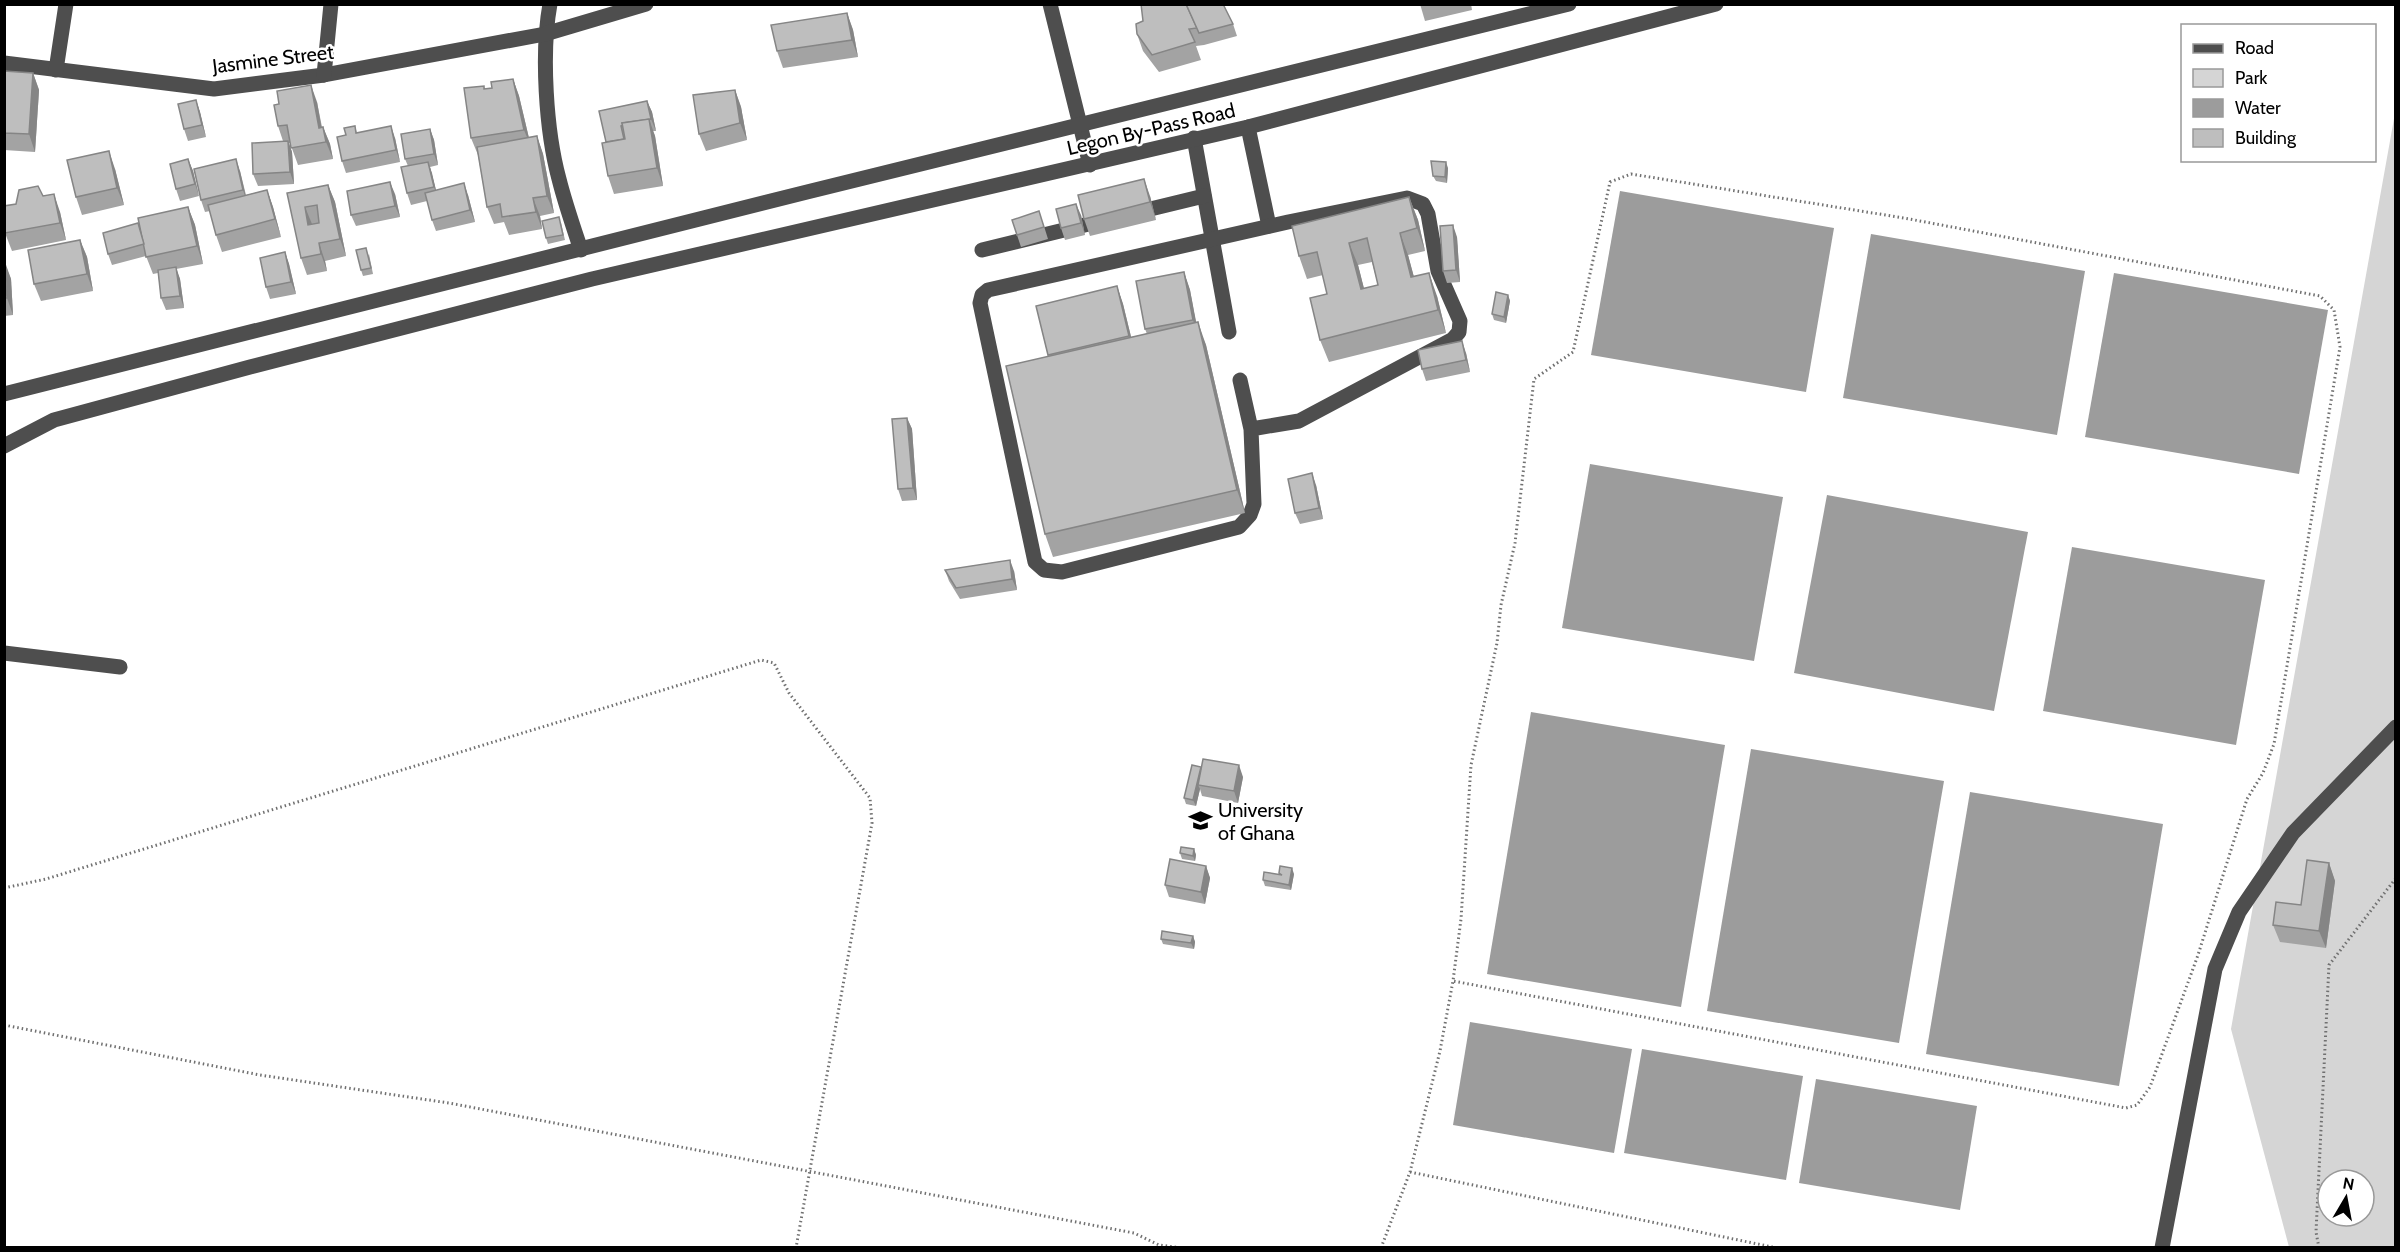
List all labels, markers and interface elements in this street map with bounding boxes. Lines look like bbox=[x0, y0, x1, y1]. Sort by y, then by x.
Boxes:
legend bbox=[2181, 24, 2376, 162]
text: Road bbox=[2235, 37, 2274, 59]
street label: Jasmine Street bbox=[210, 40, 335, 78]
text: Park bbox=[2235, 67, 2268, 89]
text: Water bbox=[2235, 97, 2281, 119]
street label: Legon By-Pass Road bbox=[1064, 98, 1238, 160]
text: Building bbox=[2235, 127, 2297, 149]
place label: University of Ghana bbox=[1218, 798, 1303, 845]
school or university icon: University of Ghana bbox=[1187, 808, 1213, 834]
north arrow bbox=[2316, 1168, 2376, 1228]
text: N bbox=[2341, 1173, 2356, 1194]

